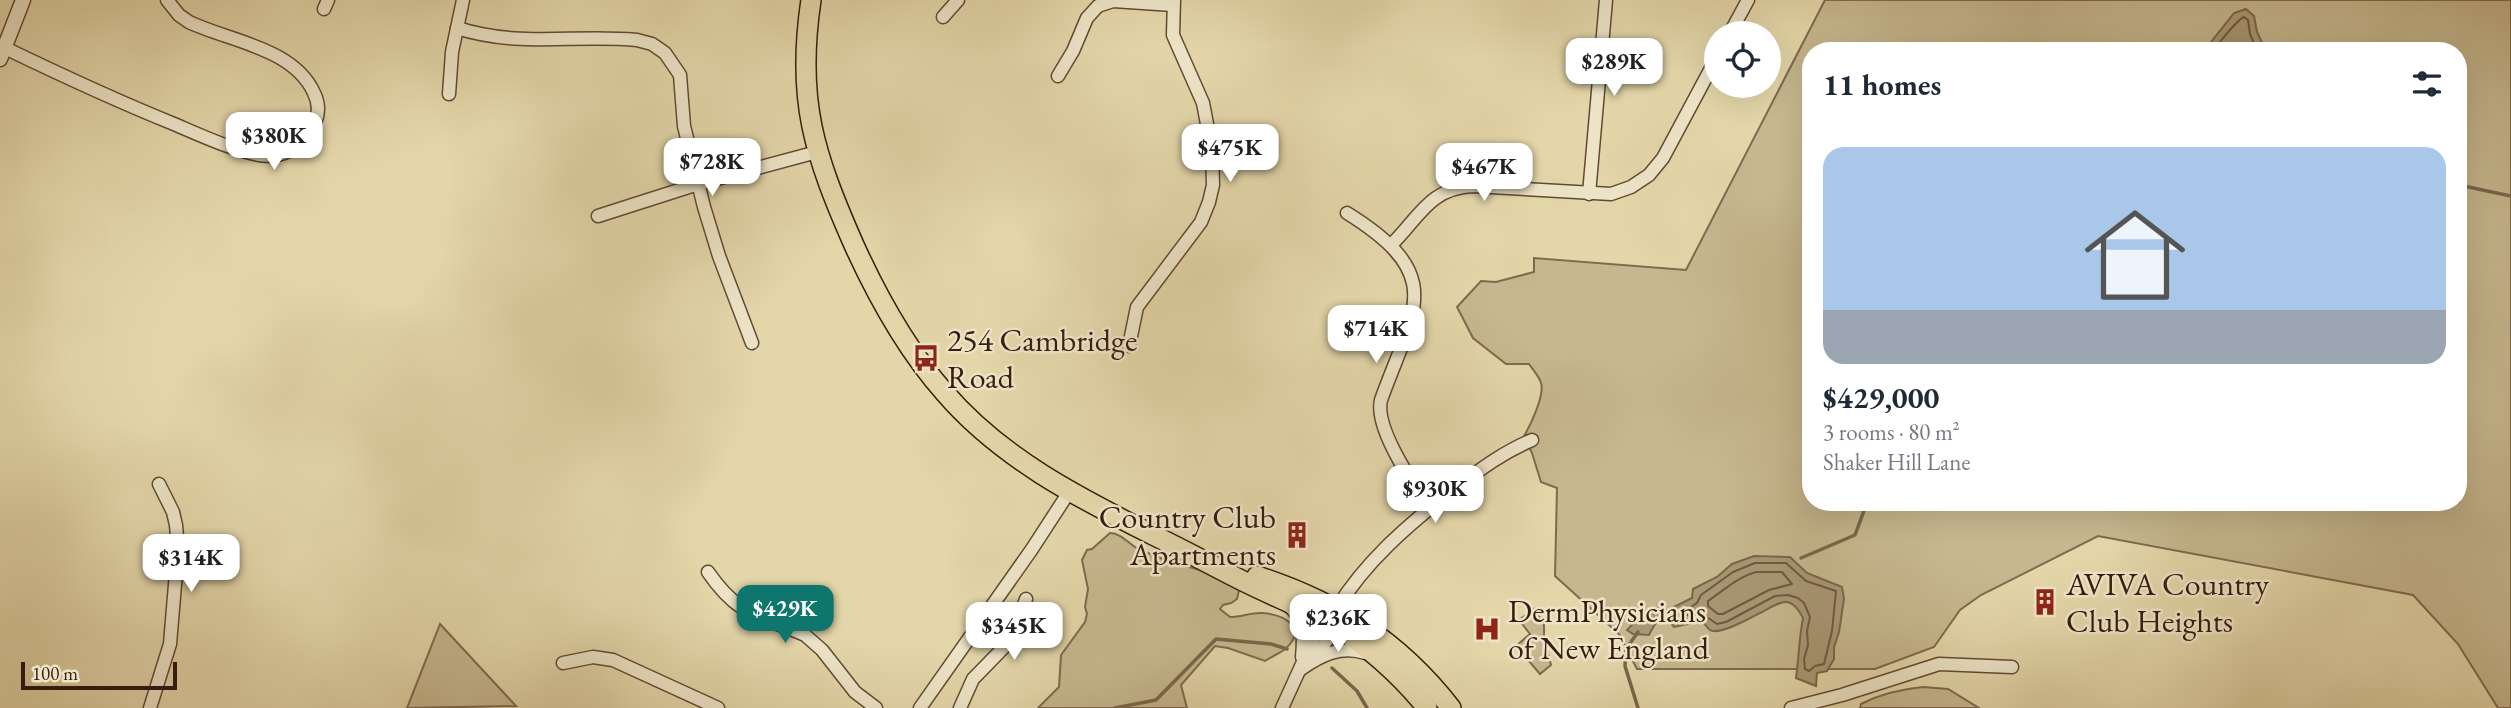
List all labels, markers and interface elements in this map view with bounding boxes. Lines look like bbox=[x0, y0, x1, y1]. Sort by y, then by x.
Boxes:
map controls bbox=[1704, 21, 1781, 98]
button: locate bbox=[1704, 21, 1781, 98]
pin: $289K bbox=[1565, 38, 1663, 98]
text: $289K bbox=[1582, 46, 1646, 76]
text: 11 homes bbox=[1823, 65, 1941, 104]
icon: filters bbox=[2408, 65, 2446, 103]
pin: $380K bbox=[225, 113, 323, 172]
text: $380K bbox=[242, 120, 306, 150]
pin: $475K bbox=[1181, 124, 1279, 184]
text: $475K bbox=[1198, 132, 1262, 162]
pin: $728K bbox=[663, 138, 761, 198]
pin: $467K bbox=[1435, 144, 1533, 203]
text: $728K bbox=[680, 146, 744, 176]
text: $467K bbox=[1452, 151, 1516, 181]
icon: home bbox=[2072, 192, 2198, 318]
pin: $714K bbox=[1327, 306, 1425, 365]
text: $714K bbox=[1344, 313, 1408, 343]
place label: 254 Cambridge Road bbox=[947, 319, 1137, 398]
bus stop icon: 254 Cambridge Road bbox=[911, 343, 941, 373]
text: $429,000 bbox=[1823, 378, 1939, 417]
text: 3 rooms · 80 m² bbox=[1823, 417, 1960, 447]
text: Shaker Hill Lane bbox=[1823, 447, 1970, 477]
pin: $930K bbox=[1386, 466, 1484, 525]
text: $930K bbox=[1403, 473, 1467, 503]
place label: Country Club Apartments bbox=[1099, 496, 1276, 575]
building icon: Country Club Apartments bbox=[1282, 520, 1312, 550]
pin: $314K bbox=[142, 534, 240, 594]
text: $314K bbox=[159, 542, 223, 572]
place label: AVIVA Country Club Heights bbox=[2065, 563, 2270, 642]
pin: $429K bbox=[736, 586, 834, 645]
building icon: AVIVA Country Club Heights bbox=[2030, 587, 2060, 617]
place label: DermPhysicians of New England bbox=[1508, 590, 1710, 669]
text: $429K bbox=[753, 593, 817, 623]
pin: $236K bbox=[1289, 594, 1387, 654]
pin: $345K bbox=[965, 602, 1063, 662]
text: $236K bbox=[1306, 602, 1370, 632]
text: $345K bbox=[982, 610, 1046, 640]
hospital icon: DermPhysicians of New England bbox=[1472, 614, 1502, 644]
scale bar bbox=[21, 659, 177, 691]
text: 100 m bbox=[32, 661, 78, 686]

